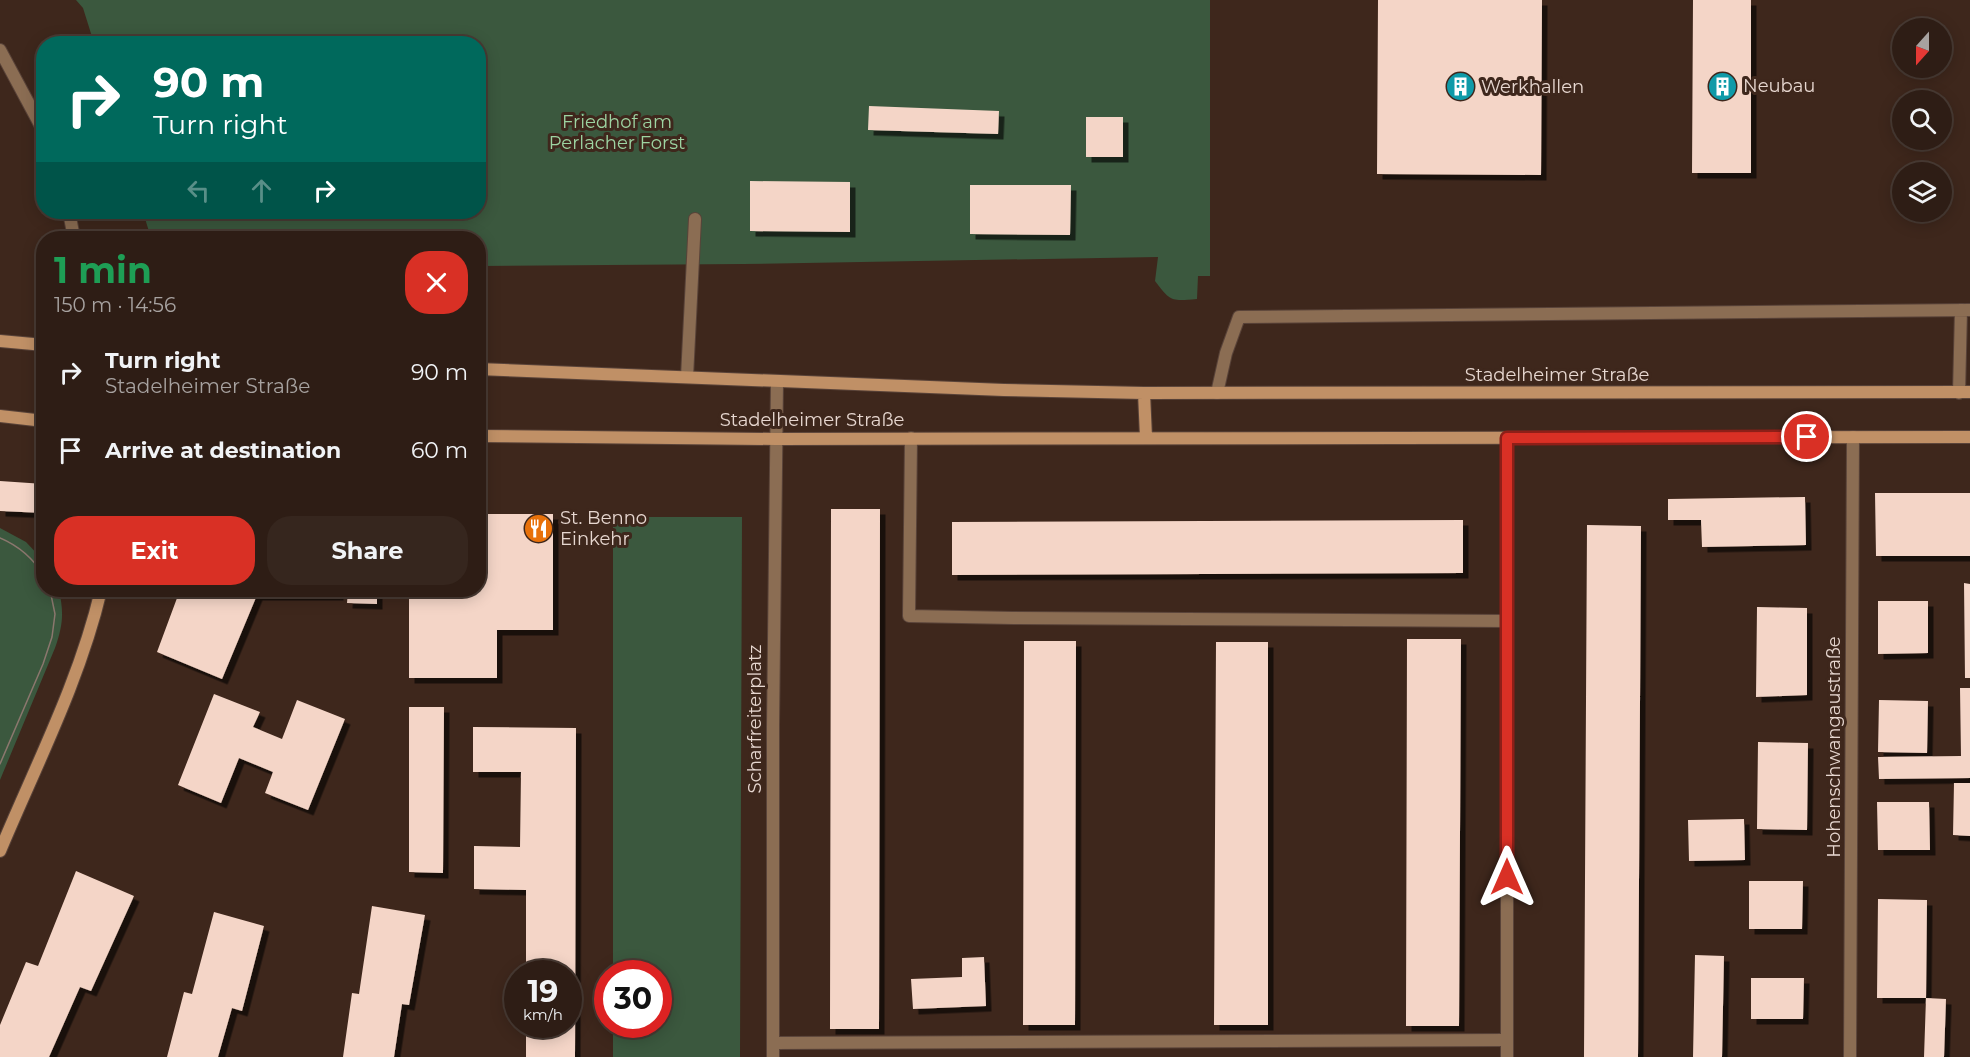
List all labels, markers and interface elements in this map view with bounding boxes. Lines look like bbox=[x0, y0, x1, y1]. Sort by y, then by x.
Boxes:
north arrow bbox=[1892, 18, 1952, 78]
map controls bbox=[1892, 18, 1952, 222]
text: 90 m bbox=[153, 56, 264, 108]
icon: right bbox=[54, 60, 132, 138]
building icon: Neubau bbox=[1706, 70, 1738, 102]
building icon: Werkhallen bbox=[1444, 71, 1476, 103]
place label: Neubau bbox=[1743, 75, 1815, 97]
place label: Werkhallen bbox=[1481, 76, 1584, 98]
button: search bbox=[1892, 90, 1952, 150]
text: Turn right bbox=[153, 108, 288, 141]
park label: Friedhof am Perlacher Forst bbox=[549, 111, 685, 154]
button: layers bbox=[1892, 162, 1952, 222]
icon: left bbox=[182, 174, 215, 207]
icon: ahead bbox=[245, 174, 278, 207]
icon: right bbox=[308, 174, 341, 207]
text: 1 min bbox=[54, 248, 152, 292]
button: close bbox=[405, 251, 468, 314]
text: 150 m · 14:56 bbox=[54, 293, 176, 317]
text: Turn right bbox=[105, 347, 220, 374]
icon: right bbox=[54, 356, 87, 389]
text: 90 m bbox=[411, 359, 468, 386]
street label: Stadelheimer Straße bbox=[1465, 364, 1649, 386]
text: Stadelheimer Straße bbox=[105, 374, 310, 398]
street label: Stadelheimer Straße bbox=[720, 409, 904, 431]
pin bbox=[1781, 411, 1832, 462]
icon: arrive bbox=[1790, 420, 1823, 453]
icon: arrive bbox=[54, 434, 87, 467]
text: Arrive at destination bbox=[105, 437, 341, 464]
text: 60 m bbox=[411, 437, 468, 464]
place label: St. Benno Einkehr bbox=[560, 507, 647, 550]
restaurant icon: St. Benno Einkehr bbox=[523, 512, 555, 544]
button: Exit bbox=[54, 516, 255, 585]
button: Share bbox=[267, 516, 468, 585]
street label: Hohenschwangaustraße bbox=[1823, 636, 1845, 858]
street label: Scharfreiterplatz bbox=[744, 645, 766, 793]
position arrow bbox=[1475, 845, 1539, 909]
speed limit sign: 30 bbox=[594, 960, 672, 1038]
text: 19 bbox=[528, 973, 558, 1010]
text: km/h bbox=[523, 1005, 563, 1024]

